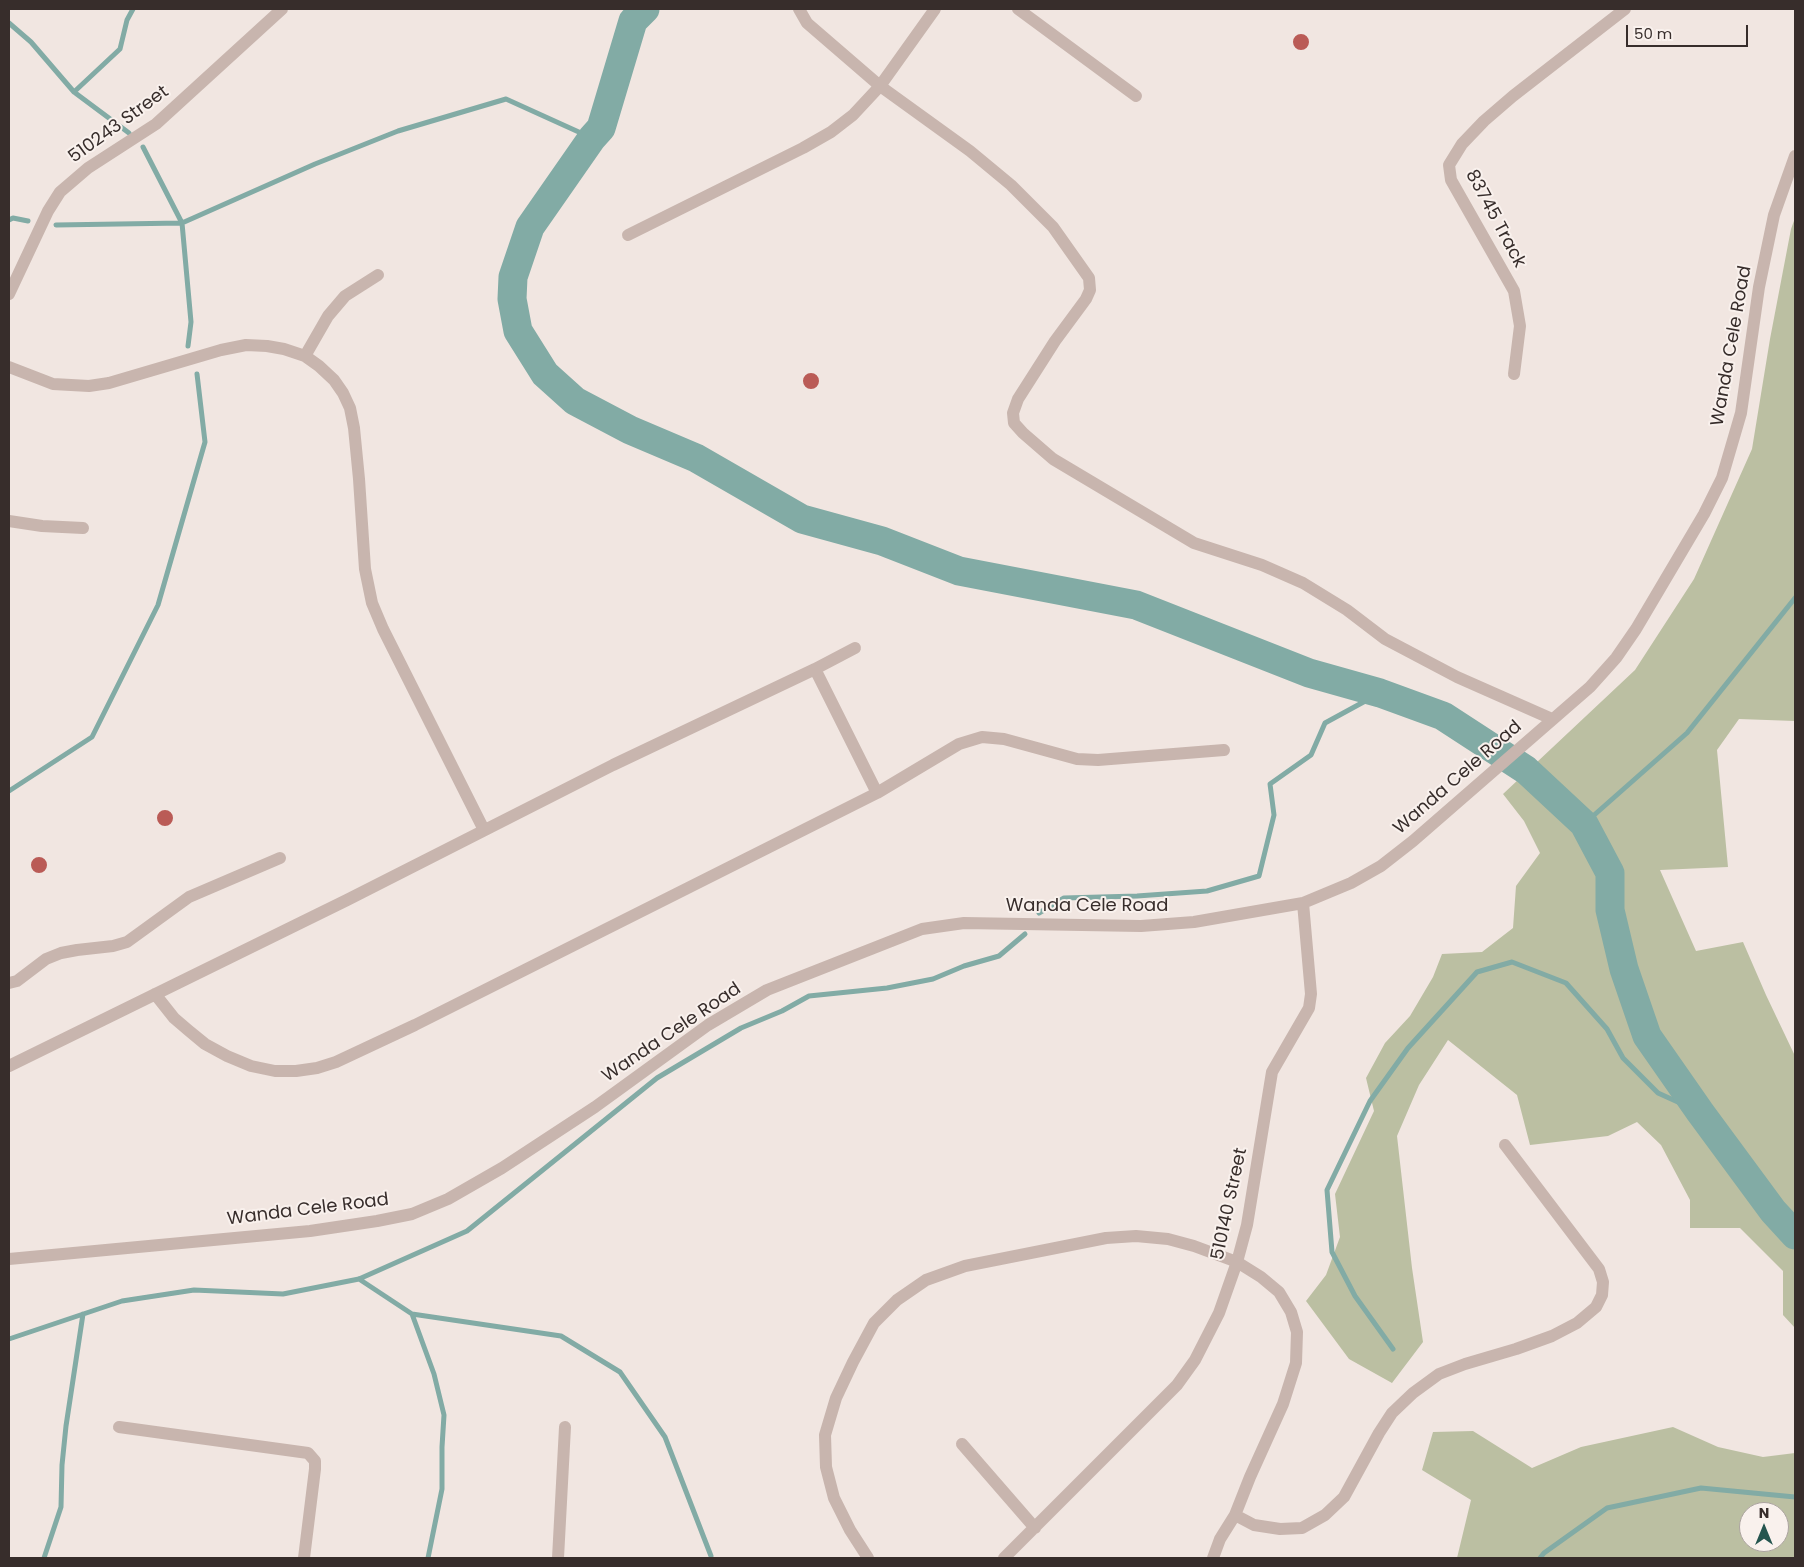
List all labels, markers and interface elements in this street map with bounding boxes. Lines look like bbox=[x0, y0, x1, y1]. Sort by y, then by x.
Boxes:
scale bar bbox=[1629, 15, 1752, 47]
text: 50 m bbox=[1634, 23, 1672, 44]
street label: 510243 Street bbox=[65, 82, 173, 168]
street label: 83745 Track bbox=[1460, 166, 1530, 272]
street label: Wanda Cele Road bbox=[1707, 264, 1757, 428]
street label: Wanda Cele Road bbox=[1390, 716, 1526, 840]
street label: Wanda Cele Road bbox=[1006, 895, 1168, 917]
street label: Wanda Cele Road bbox=[599, 979, 745, 1087]
street label: 510140 Street bbox=[1208, 1146, 1252, 1262]
street label: Wanda Cele Road bbox=[226, 1189, 390, 1231]
north arrow bbox=[1739, 1502, 1789, 1552]
text: N bbox=[1759, 1503, 1769, 1523]

